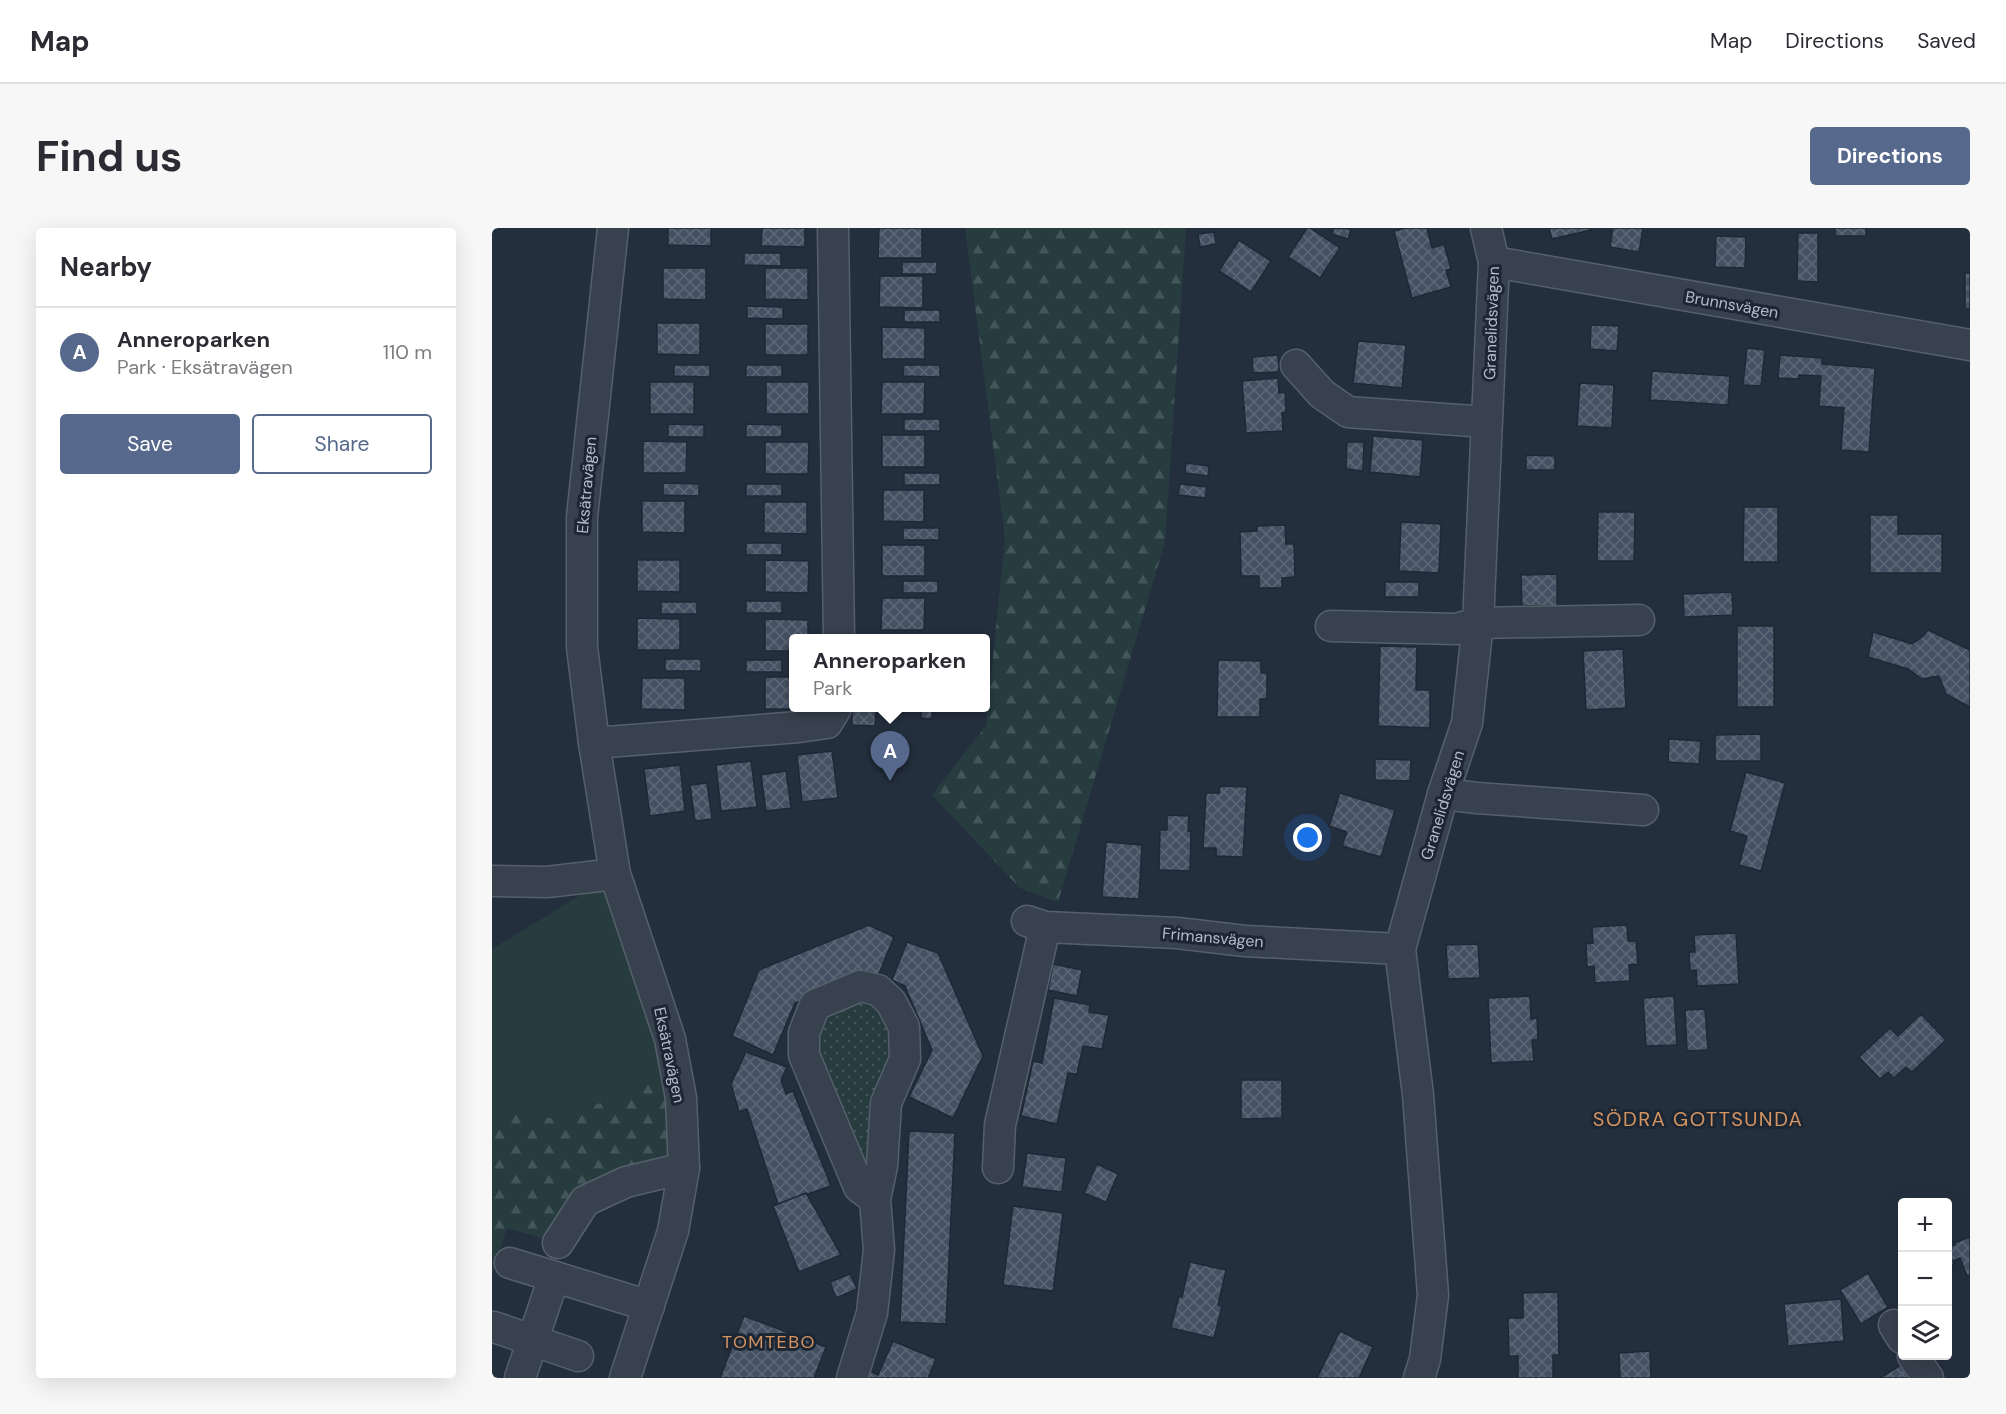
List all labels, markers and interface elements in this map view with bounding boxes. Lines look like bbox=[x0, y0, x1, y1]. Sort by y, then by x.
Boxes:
text: Map bbox=[30, 23, 90, 60]
text: Map bbox=[1710, 27, 1752, 55]
text: Directions bbox=[1785, 27, 1884, 55]
text: Saved bbox=[1917, 27, 1976, 55]
button: Directions bbox=[1810, 127, 1970, 185]
text: Find us bbox=[36, 129, 182, 184]
text: Nearby bbox=[60, 250, 152, 284]
street label: Granelidsvägen bbox=[1479, 266, 1504, 380]
street label: Brunnsvägen bbox=[1684, 286, 1780, 323]
text: Anneroparken bbox=[117, 325, 270, 354]
text: A bbox=[72, 339, 87, 365]
text: 110 m bbox=[383, 339, 432, 365]
text: Park · Eksätravägen bbox=[117, 354, 293, 380]
button: Save bbox=[60, 414, 240, 474]
button: Share bbox=[252, 414, 432, 474]
street label: Eksätravägen bbox=[572, 436, 601, 534]
popup bbox=[789, 634, 990, 712]
text: Anneroparken bbox=[813, 646, 966, 675]
text: Park bbox=[813, 675, 852, 701]
pin: A bbox=[870, 732, 910, 781]
street label: Granelidsvägen bbox=[1416, 748, 1469, 863]
your location bbox=[1293, 823, 1322, 852]
street label: Frimansvägen bbox=[1161, 923, 1265, 952]
street label: Eksätravägen bbox=[649, 1005, 690, 1105]
district label: SÖDRA GOTTSUNDA bbox=[1593, 1106, 1803, 1132]
map controls bbox=[1898, 1198, 1952, 1360]
button: + bbox=[1898, 1198, 1952, 1252]
button: − bbox=[1898, 1252, 1952, 1306]
button: layers bbox=[1898, 1306, 1952, 1360]
district label: TOMTEBO bbox=[722, 1330, 816, 1354]

